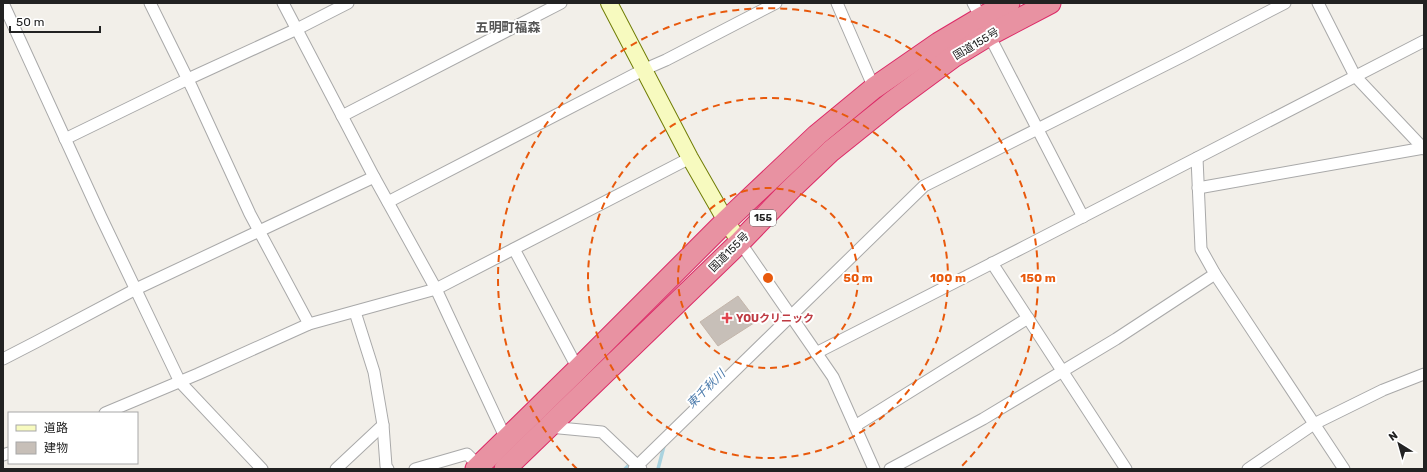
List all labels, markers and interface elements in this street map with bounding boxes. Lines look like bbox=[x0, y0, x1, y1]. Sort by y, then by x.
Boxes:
scale bar bbox=[10, 8, 100, 34]
text: 50 m bbox=[16, 15, 44, 29]
district label: 五明町福森 bbox=[475, 20, 541, 35]
street label: 国道155号 bbox=[951, 25, 1001, 63]
road number: 155 bbox=[750, 210, 776, 226]
street label: 国道155号 bbox=[706, 229, 752, 275]
centre of rings bbox=[761, 271, 775, 285]
text: 50 m bbox=[843, 271, 873, 285]
text: 100 m bbox=[930, 271, 966, 285]
text: 150 m bbox=[1020, 271, 1056, 285]
marker: YOUクリニック bbox=[721, 312, 733, 324]
place label: YOUクリニック bbox=[736, 312, 814, 325]
water label: 東千秋川 bbox=[684, 366, 729, 411]
legend bbox=[8, 412, 138, 464]
text: 道路 bbox=[44, 421, 68, 435]
north arrow bbox=[1379, 424, 1419, 464]
text: N bbox=[1386, 429, 1400, 444]
text: 建物 bbox=[44, 441, 68, 455]

